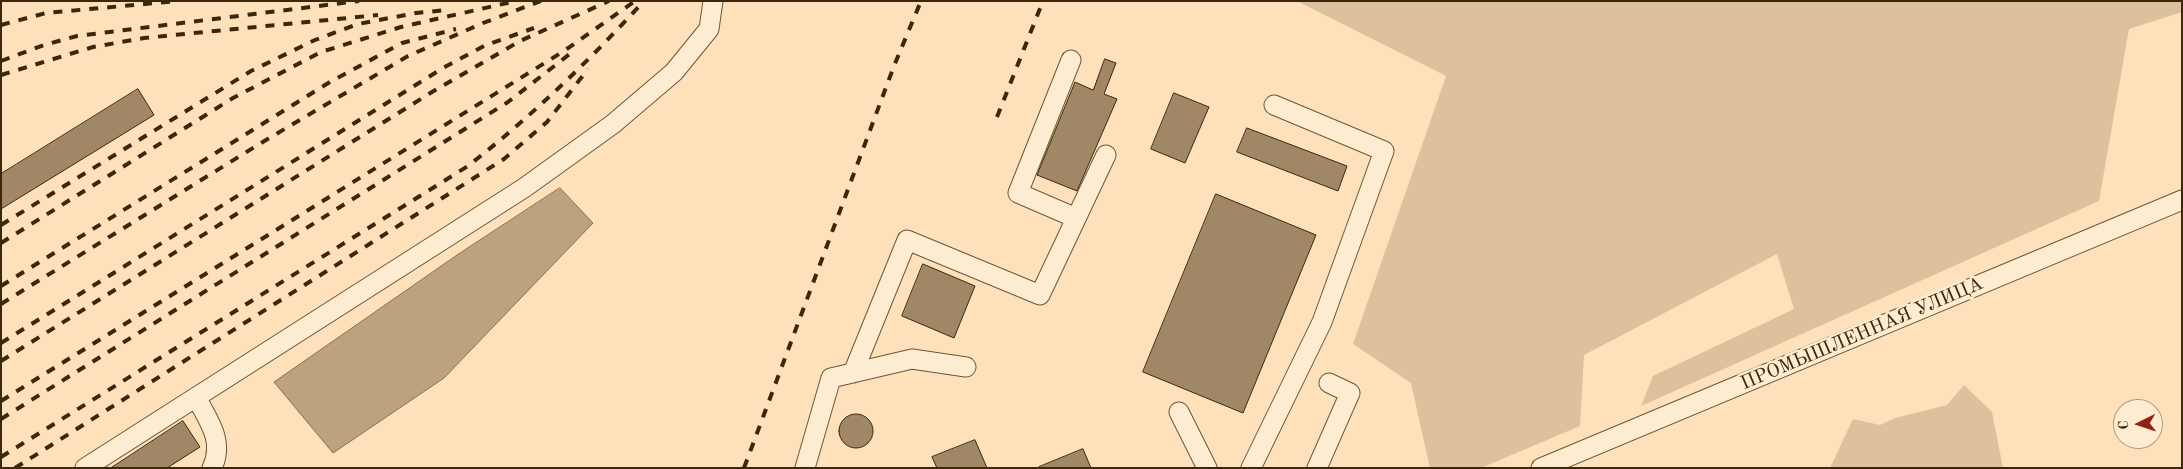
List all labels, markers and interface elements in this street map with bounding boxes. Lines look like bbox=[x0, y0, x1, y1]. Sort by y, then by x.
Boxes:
street label: ПРОМЫШЛЕННАЯ УЛИЦА bbox=[1737, 273, 1987, 395]
north arrow bbox=[2113, 399, 2163, 449]
text: С bbox=[2117, 420, 2131, 430]

